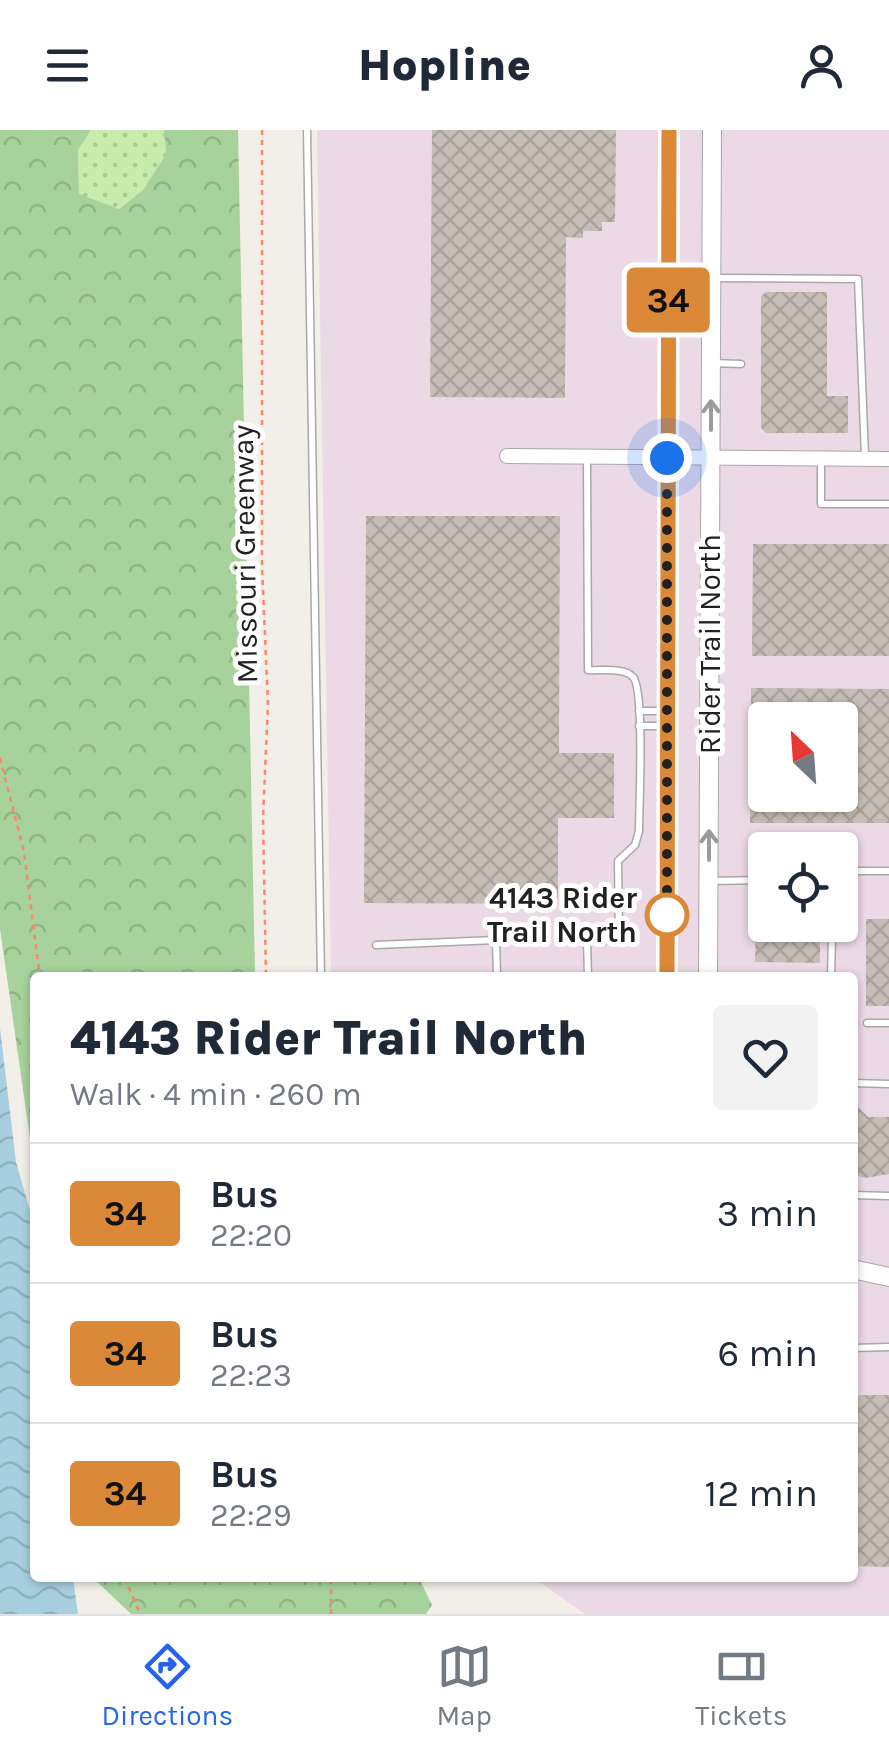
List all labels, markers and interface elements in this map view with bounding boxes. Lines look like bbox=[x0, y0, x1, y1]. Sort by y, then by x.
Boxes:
icon: menu bbox=[40, 38, 95, 93]
icon: person bbox=[794, 38, 849, 93]
text: Hopline bbox=[358, 39, 531, 91]
line badge: 34 bbox=[623, 268, 713, 332]
text: 34 bbox=[647, 280, 689, 321]
one-way arrow bbox=[702, 400, 720, 432]
street label: Missouri Greenway bbox=[225, 424, 265, 684]
your location bbox=[642, 433, 692, 483]
street label: Rider Trail North bbox=[692, 534, 728, 754]
north arrow bbox=[748, 702, 858, 812]
map controls bbox=[748, 702, 858, 942]
one-way arrow bbox=[699, 830, 718, 862]
button: locate bbox=[748, 832, 858, 942]
place label: 4143 Rider Trail North bbox=[487, 880, 637, 950]
marker: 4143 Rider Trail North bbox=[646, 894, 688, 936]
button: heart bbox=[713, 1005, 818, 1110]
text: 4143 Rider Trail North bbox=[70, 1010, 588, 1066]
text: Walk · 4 min · 260 m bbox=[70, 1076, 362, 1113]
text: Bus bbox=[210, 1172, 279, 1217]
text: 3 min bbox=[717, 1191, 818, 1236]
text: 34 bbox=[104, 1193, 146, 1234]
text: 22:20 bbox=[210, 1217, 292, 1254]
text: Bus bbox=[210, 1312, 279, 1357]
text: 6 min bbox=[717, 1331, 818, 1376]
text: 34 bbox=[104, 1333, 146, 1374]
text: 22:23 bbox=[210, 1357, 292, 1394]
text: Bus bbox=[210, 1452, 279, 1497]
text: 12 min bbox=[705, 1471, 818, 1516]
text: 34 bbox=[104, 1473, 146, 1514]
text: 22:29 bbox=[210, 1497, 292, 1534]
tab: Directions bbox=[102, 1639, 233, 1732]
tab: Map bbox=[436, 1639, 492, 1732]
tab: Tickets bbox=[695, 1639, 787, 1732]

